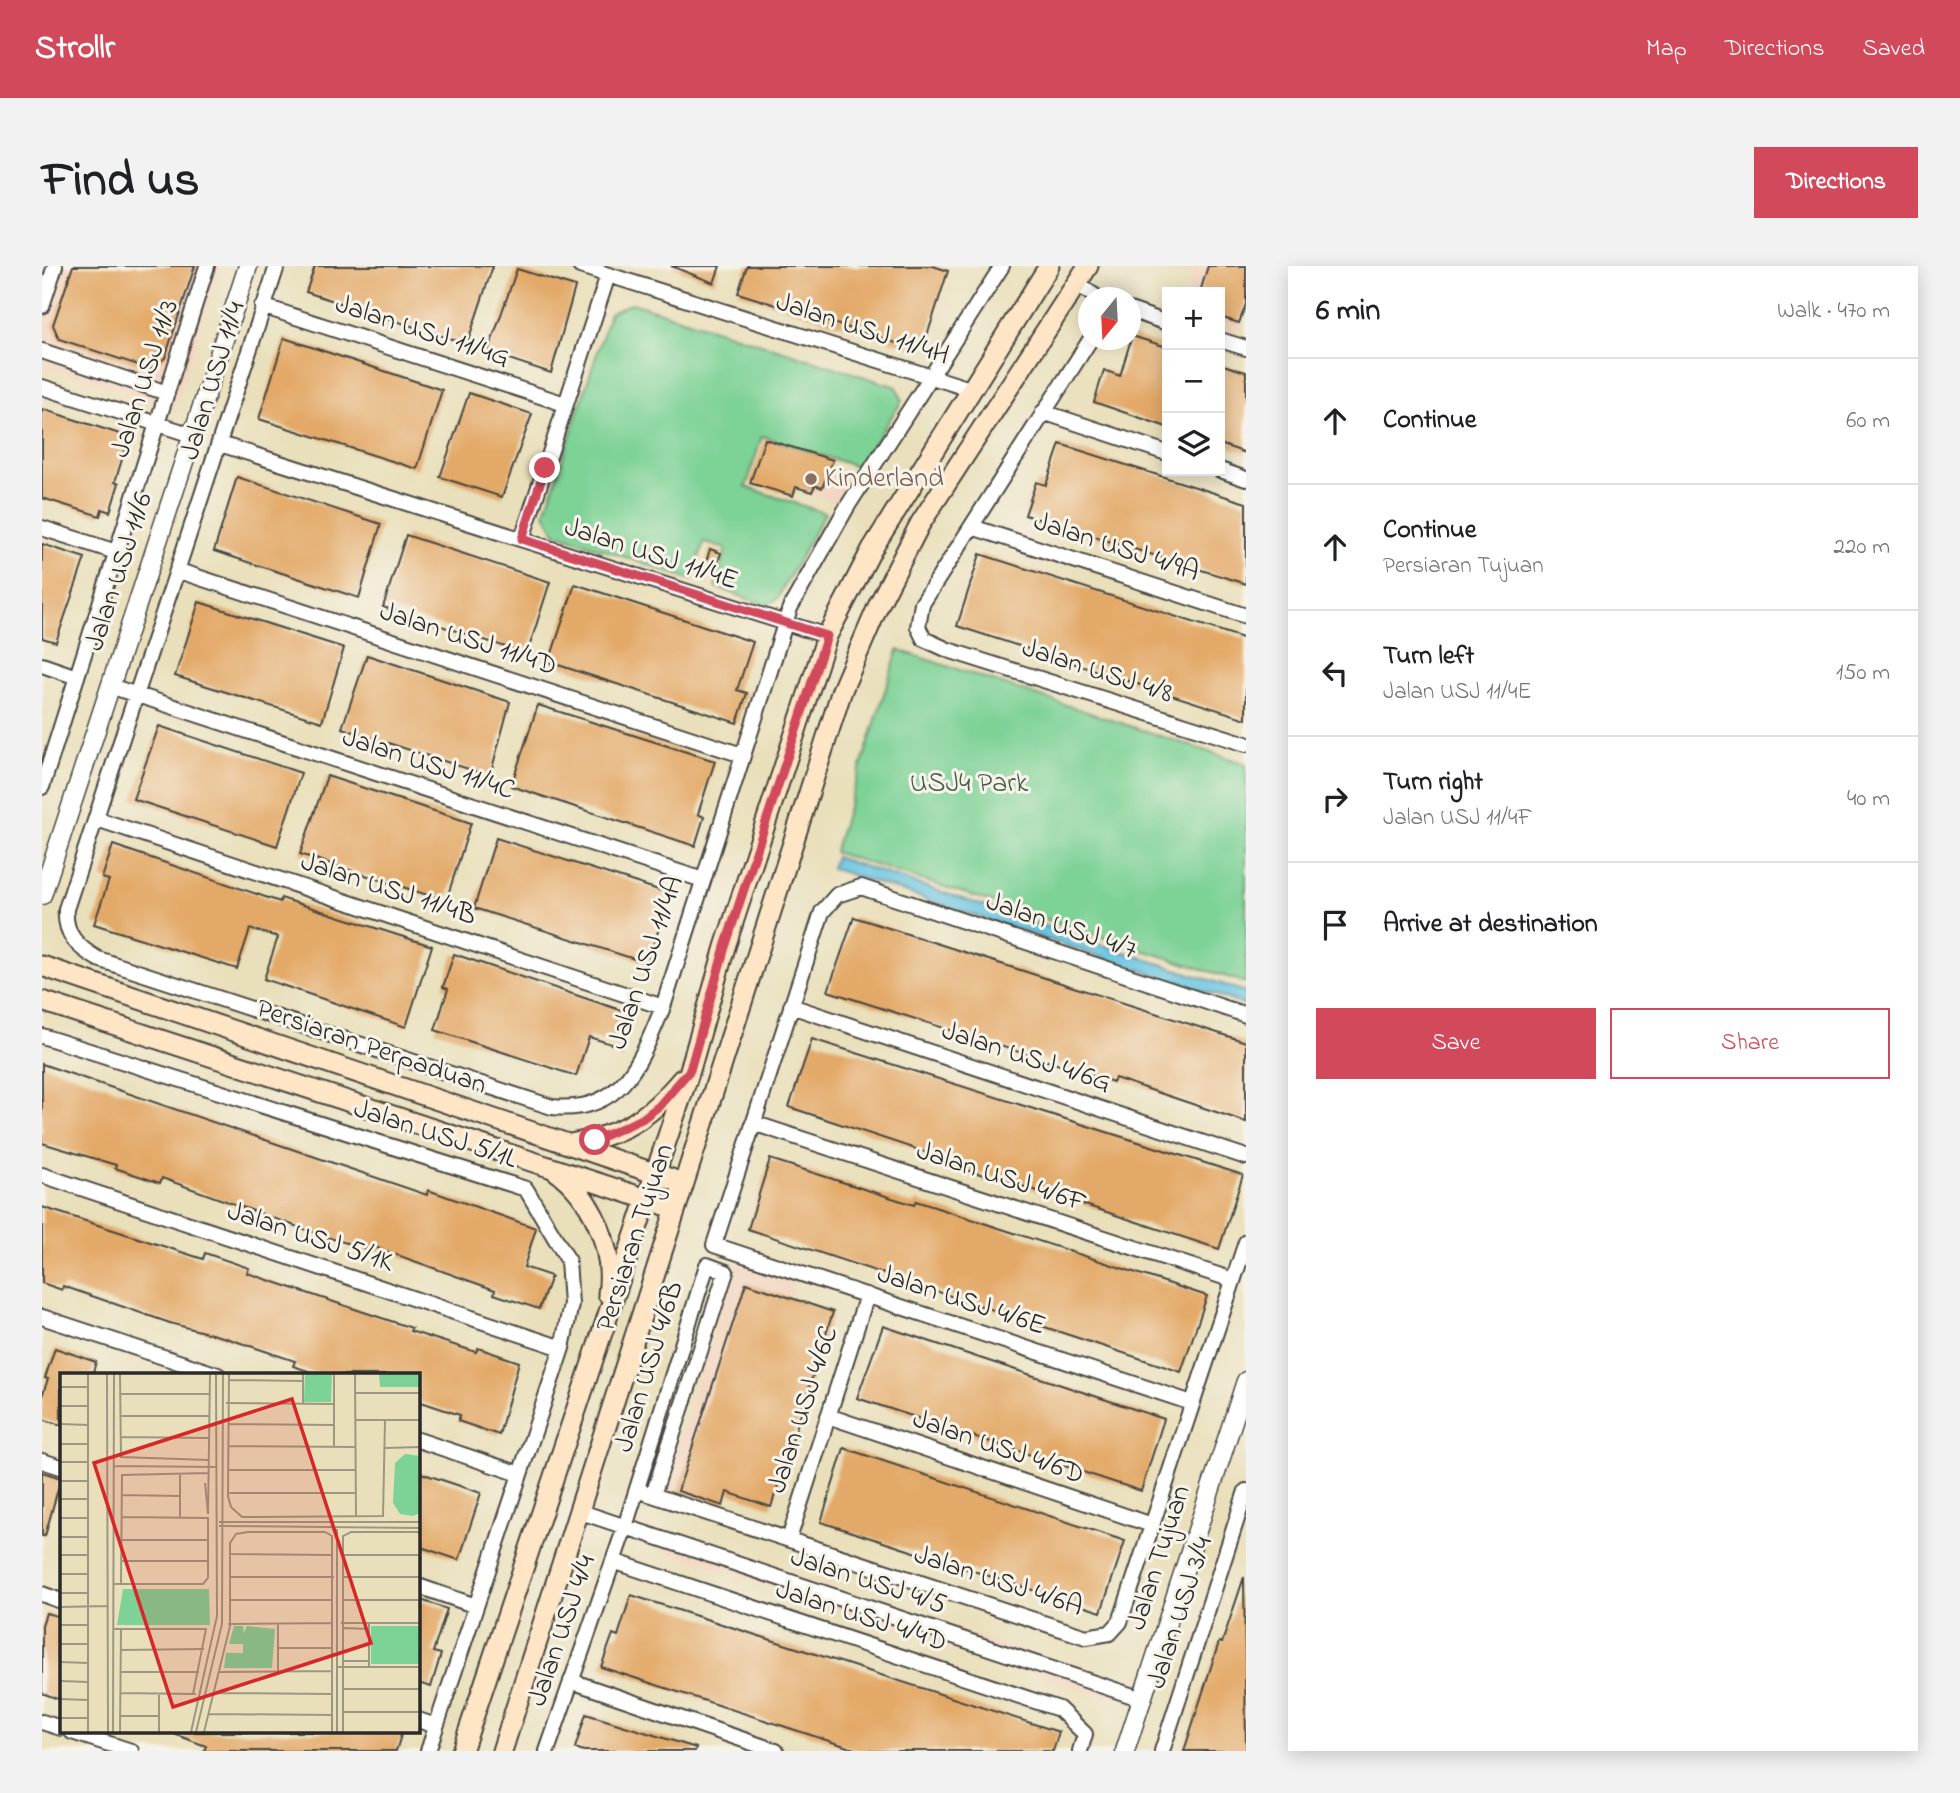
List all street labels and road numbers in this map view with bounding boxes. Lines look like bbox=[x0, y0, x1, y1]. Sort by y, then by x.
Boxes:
street label: Jalan USJ 11/4H bbox=[770, 283, 954, 377]
street label: Jalan USJ 11/4G bbox=[329, 284, 515, 380]
street label: Jalan USJ 11/3 bbox=[101, 295, 191, 463]
street label: Jalan USJ 11/4 bbox=[170, 296, 258, 465]
street label: Jalan USJ 11/6 bbox=[75, 487, 165, 657]
street label: Jalan USJ 4/9A bbox=[1028, 502, 1204, 594]
street label: Jalan USJ 11/4E bbox=[559, 508, 743, 602]
street label: Jalan USJ 11/4D bbox=[374, 592, 562, 688]
street label: Jalan USJ 4/8 bbox=[1016, 628, 1178, 716]
street label: Jalan USJ 11/4C bbox=[336, 718, 520, 812]
street label: Jalan USJ 11/4B bbox=[295, 842, 481, 938]
street label: Jalan USJ 11/4A bbox=[598, 871, 696, 1055]
street label: Jalan USJ 4/7 bbox=[980, 882, 1143, 972]
street label: Persiaran Perpaduan bbox=[250, 989, 492, 1107]
street label: Jalan USJ 4/6G bbox=[936, 1011, 1116, 1105]
street label: Jalan USJ 5/1L bbox=[348, 1089, 523, 1181]
street label: Jalan USJ 4/6F bbox=[911, 1131, 1091, 1225]
street label: Persiaran Tujuan bbox=[586, 1139, 686, 1337]
street label: Jalan USJ 5/1K bbox=[221, 1192, 399, 1284]
street label: Jalan USJ 4/6E bbox=[871, 1254, 1051, 1348]
street label: Jalan USJ 4/6B bbox=[605, 1276, 695, 1458]
street label: Jalan USJ 4/6C bbox=[758, 1321, 850, 1499]
street label: Jalan USJ 4/6D bbox=[907, 1400, 1089, 1496]
street label: Jalan Tujuan bbox=[1117, 1480, 1203, 1636]
street label: Jalan USJ 3/4 bbox=[1137, 1531, 1225, 1694]
street label: Jalan USJ 4/6A bbox=[908, 1535, 1088, 1629]
street label: Jalan USJ 4/5 bbox=[785, 1537, 951, 1627]
street label: Jalan USJ 4/4 bbox=[518, 1549, 608, 1712]
street label: Jalan USJ 4/4D bbox=[770, 1570, 952, 1664]

